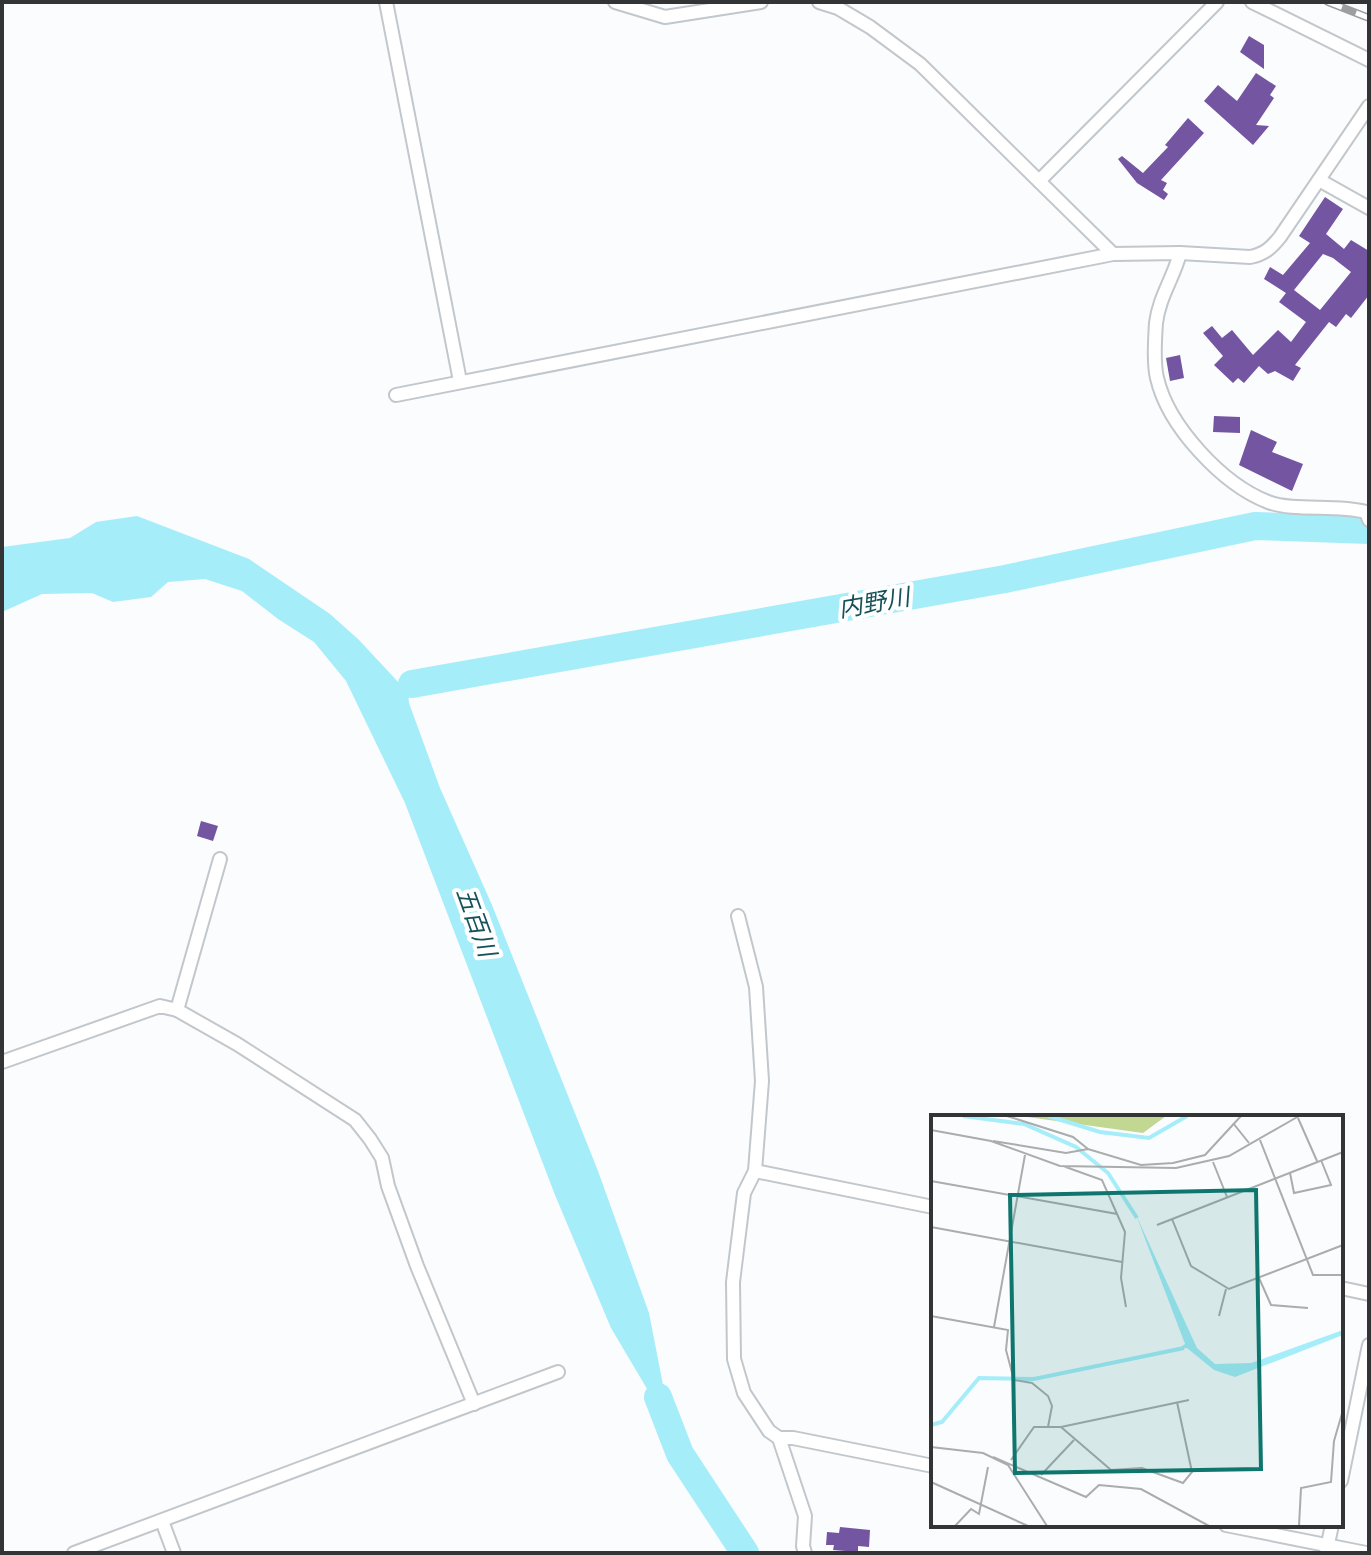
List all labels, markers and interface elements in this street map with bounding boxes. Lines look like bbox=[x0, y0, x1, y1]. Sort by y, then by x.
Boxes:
water label: 内野川 bbox=[836, 581, 915, 623]
water label: 五百川 bbox=[451, 883, 503, 963]
inset map bbox=[931, 1115, 1343, 1527]

